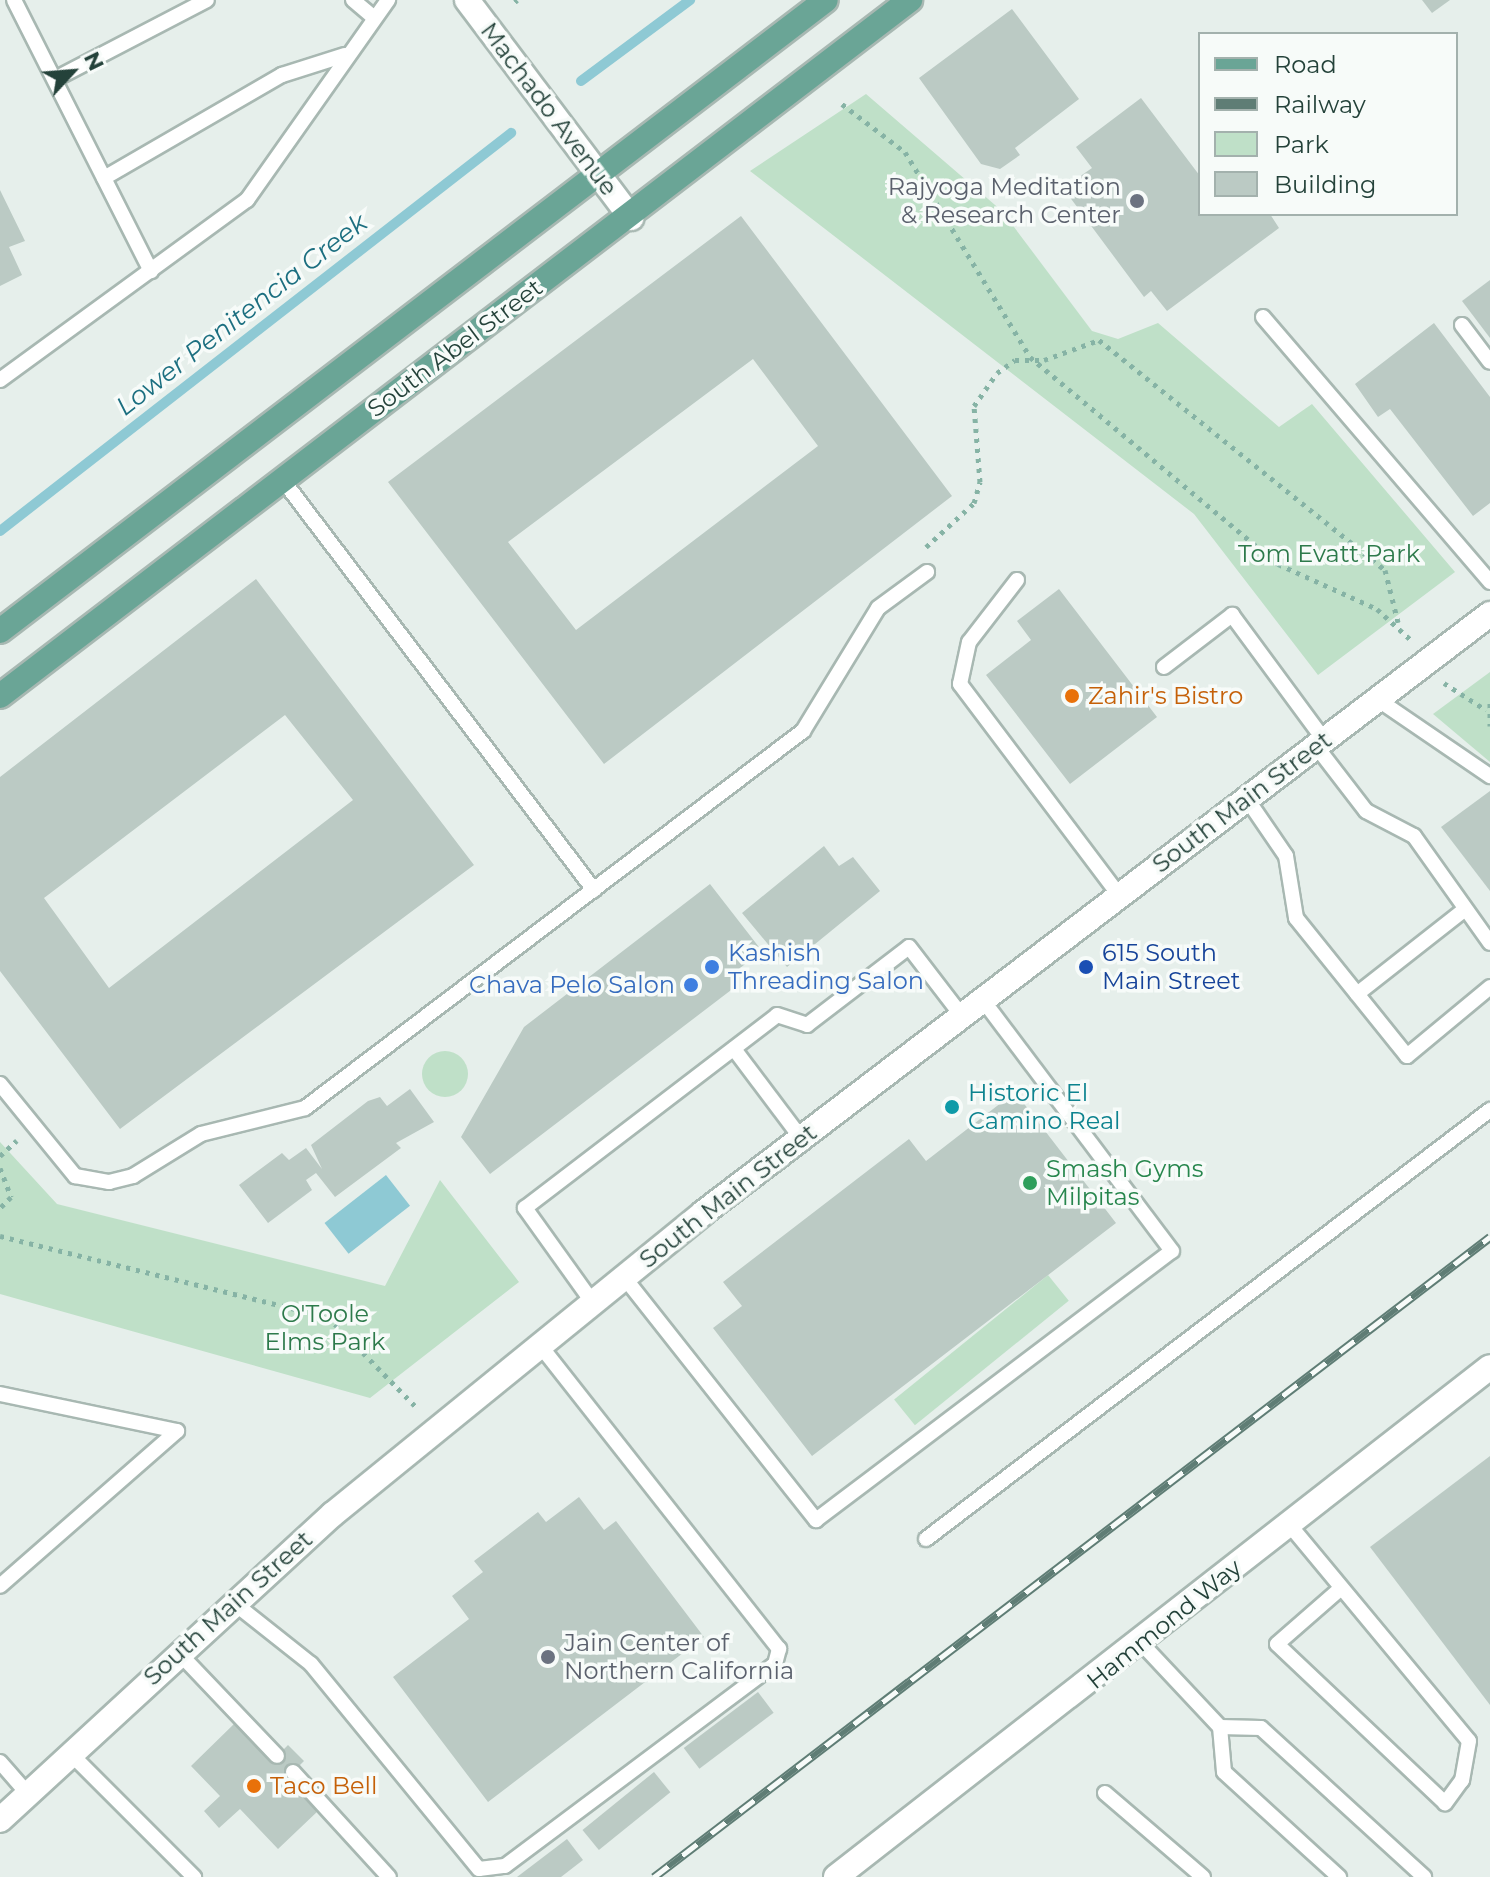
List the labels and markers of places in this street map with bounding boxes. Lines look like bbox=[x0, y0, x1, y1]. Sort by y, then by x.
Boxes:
place label: Rajyoga Meditation & Research Center bbox=[888, 173, 1121, 229]
marker: Rajyoga Meditation & Research Center bbox=[1128, 192, 1146, 210]
place label: Zahir's Bistro bbox=[1088, 682, 1243, 710]
marker: Zahir's Bistro bbox=[1063, 687, 1081, 705]
place label: Kashish Threading Salon bbox=[728, 939, 924, 995]
place label: 615 South Main Street bbox=[1102, 939, 1241, 995]
marker: Kashish Threading Salon bbox=[703, 958, 721, 976]
marker: 615 South Main Street bbox=[1077, 958, 1095, 976]
place label: Chava Pelo Salon bbox=[469, 971, 675, 999]
marker: Chava Pelo Salon bbox=[682, 976, 700, 994]
place label: Historic El Camino Real bbox=[968, 1079, 1121, 1135]
marker: Historic El Camino Real bbox=[943, 1098, 961, 1116]
place label: Smash Gyms Milpitas bbox=[1046, 1155, 1203, 1211]
marker: Smash Gyms Milpitas bbox=[1021, 1174, 1039, 1192]
place label: Jain Center of Northern California bbox=[564, 1629, 794, 1685]
marker: Jain Center of Northern California bbox=[539, 1648, 557, 1666]
place label: Taco Bell bbox=[270, 1772, 377, 1800]
marker: Taco Bell bbox=[245, 1777, 263, 1795]

